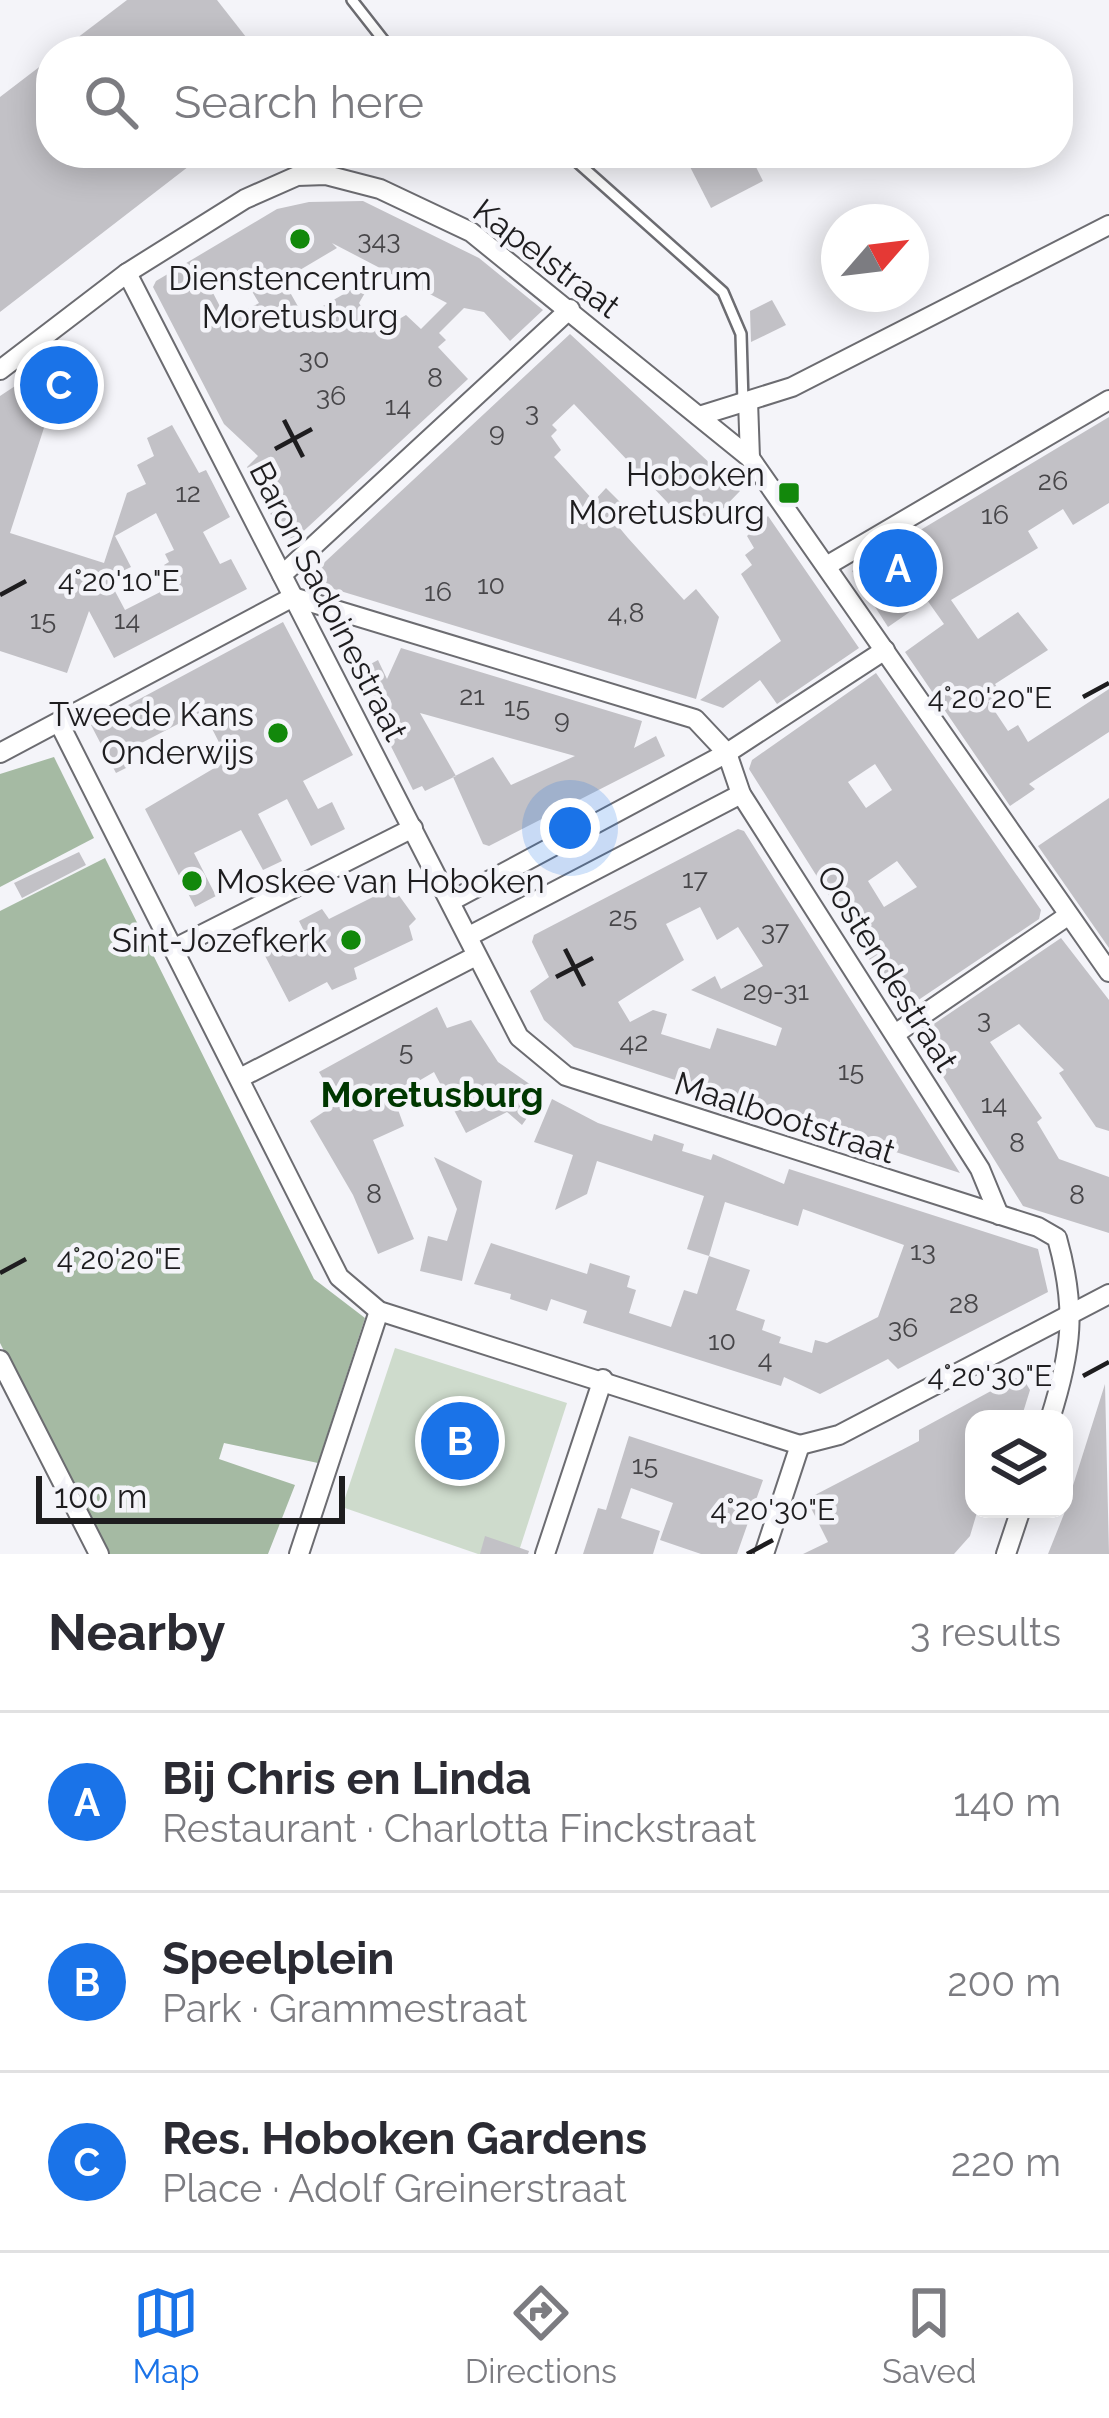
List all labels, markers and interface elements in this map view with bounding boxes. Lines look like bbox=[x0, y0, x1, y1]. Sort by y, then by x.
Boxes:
search box bbox=[36, 36, 1073, 168]
icon: search bbox=[78, 69, 144, 135]
text: Search here bbox=[174, 76, 424, 129]
street label: Kapelstraat bbox=[466, 191, 628, 326]
north arrow bbox=[821, 204, 929, 312]
house number: 343 bbox=[357, 224, 401, 255]
marker: Dienstencentrum Moretusburg bbox=[287, 226, 313, 252]
place label: Dienstencentrum Moretusburg bbox=[168, 259, 432, 336]
pin: C bbox=[20, 340, 98, 430]
house number: 30 bbox=[299, 343, 329, 374]
house number: 8 bbox=[427, 362, 443, 393]
house number: 36 bbox=[316, 380, 346, 411]
house number: 14 bbox=[385, 390, 411, 421]
house number: 3 bbox=[525, 396, 539, 427]
house number: 9 bbox=[489, 416, 505, 447]
street label: Baron Sadoinestraat bbox=[241, 455, 416, 747]
place label: Hoboken Moretusburg bbox=[568, 455, 765, 532]
house number: 26 bbox=[1038, 465, 1068, 496]
house number: 12 bbox=[175, 477, 201, 508]
marker: Hoboken Moretusburg bbox=[776, 480, 802, 506]
house number: 16 bbox=[981, 499, 1009, 530]
pin: A bbox=[859, 523, 937, 613]
text: 4°20'10"E bbox=[58, 563, 180, 598]
house number: 10 bbox=[477, 569, 505, 600]
house number: 16 bbox=[424, 576, 452, 607]
house number: 4,8 bbox=[608, 597, 644, 628]
house number: 15 bbox=[30, 604, 56, 635]
house number: 14 bbox=[114, 604, 140, 635]
house number: 21 bbox=[459, 680, 485, 711]
text: 4°20'20"E bbox=[928, 680, 1052, 715]
house number: 15 bbox=[504, 691, 530, 722]
place label: Tweede Kans Onderwijs bbox=[49, 695, 254, 772]
house number: 9 bbox=[554, 703, 570, 734]
marker: Tweede Kans Onderwijs bbox=[265, 720, 291, 746]
your location bbox=[540, 798, 600, 858]
street label: Oostendestraat bbox=[809, 858, 966, 1078]
place label: Moskee van Hoboken bbox=[216, 862, 545, 901]
house number: 17 bbox=[682, 863, 708, 894]
marker: Moskee van Hoboken bbox=[179, 868, 205, 894]
house number: 25 bbox=[609, 901, 637, 932]
house number: 37 bbox=[761, 915, 790, 946]
place label: Sint-Jozefkerk bbox=[112, 921, 328, 960]
marker: Sint-Jozefkerk bbox=[338, 927, 364, 953]
house number: 29-31 bbox=[743, 975, 809, 1006]
house number: 3 bbox=[977, 1003, 991, 1034]
house number: 42 bbox=[620, 1026, 648, 1057]
house number: 5 bbox=[399, 1035, 413, 1066]
house number: 15 bbox=[838, 1055, 864, 1086]
street label: Maalbootstraat bbox=[670, 1063, 900, 1171]
district label: Moretusburg bbox=[320, 1073, 544, 1115]
house number: 14 bbox=[981, 1088, 1007, 1119]
house number: 8 bbox=[1009, 1127, 1025, 1158]
house number: 8 bbox=[366, 1178, 382, 1209]
house number: 8 bbox=[1069, 1179, 1085, 1210]
house number: 13 bbox=[910, 1235, 936, 1266]
text: 4°20'20"E bbox=[57, 1241, 181, 1276]
house number: 28 bbox=[949, 1288, 979, 1319]
house number: 36 bbox=[888, 1312, 918, 1343]
house number: 10 bbox=[708, 1325, 736, 1356]
house number: 4 bbox=[758, 1343, 772, 1374]
text: 4°20'30"E bbox=[928, 1358, 1052, 1393]
pin: B bbox=[421, 1396, 499, 1486]
map controls bbox=[965, 1410, 1073, 1518]
button: layers bbox=[965, 1410, 1073, 1518]
house number: 15 bbox=[632, 1449, 658, 1480]
scale bar bbox=[36, 1470, 345, 1523]
text: 100 m bbox=[54, 1477, 147, 1516]
text: 4°20'30"E bbox=[711, 1492, 835, 1527]
text: Nearby bbox=[48, 1602, 225, 1662]
text: 3 results bbox=[910, 1609, 1061, 1655]
text: Bij Chris en Linda bbox=[162, 1752, 531, 1805]
text: A bbox=[74, 1779, 100, 1825]
text: 140 m bbox=[953, 1779, 1061, 1825]
text: Restaurant · Charlotta Finckstraat bbox=[162, 1805, 756, 1851]
text: Speelplein bbox=[162, 1932, 395, 1985]
text: B bbox=[74, 1959, 100, 2005]
text: 200 m bbox=[947, 1959, 1061, 2005]
text: Park · Grammestraat bbox=[162, 1985, 527, 2031]
text: Res. Hoboken Gardens bbox=[162, 2112, 647, 2165]
text: C bbox=[74, 2139, 100, 2185]
text: 220 m bbox=[951, 2139, 1061, 2185]
text: Place · Adolf Greinerstraat bbox=[162, 2165, 627, 2211]
tab: Map bbox=[133, 2280, 200, 2391]
tab: Directions bbox=[465, 2280, 617, 2391]
tab: Saved bbox=[882, 2280, 976, 2391]

